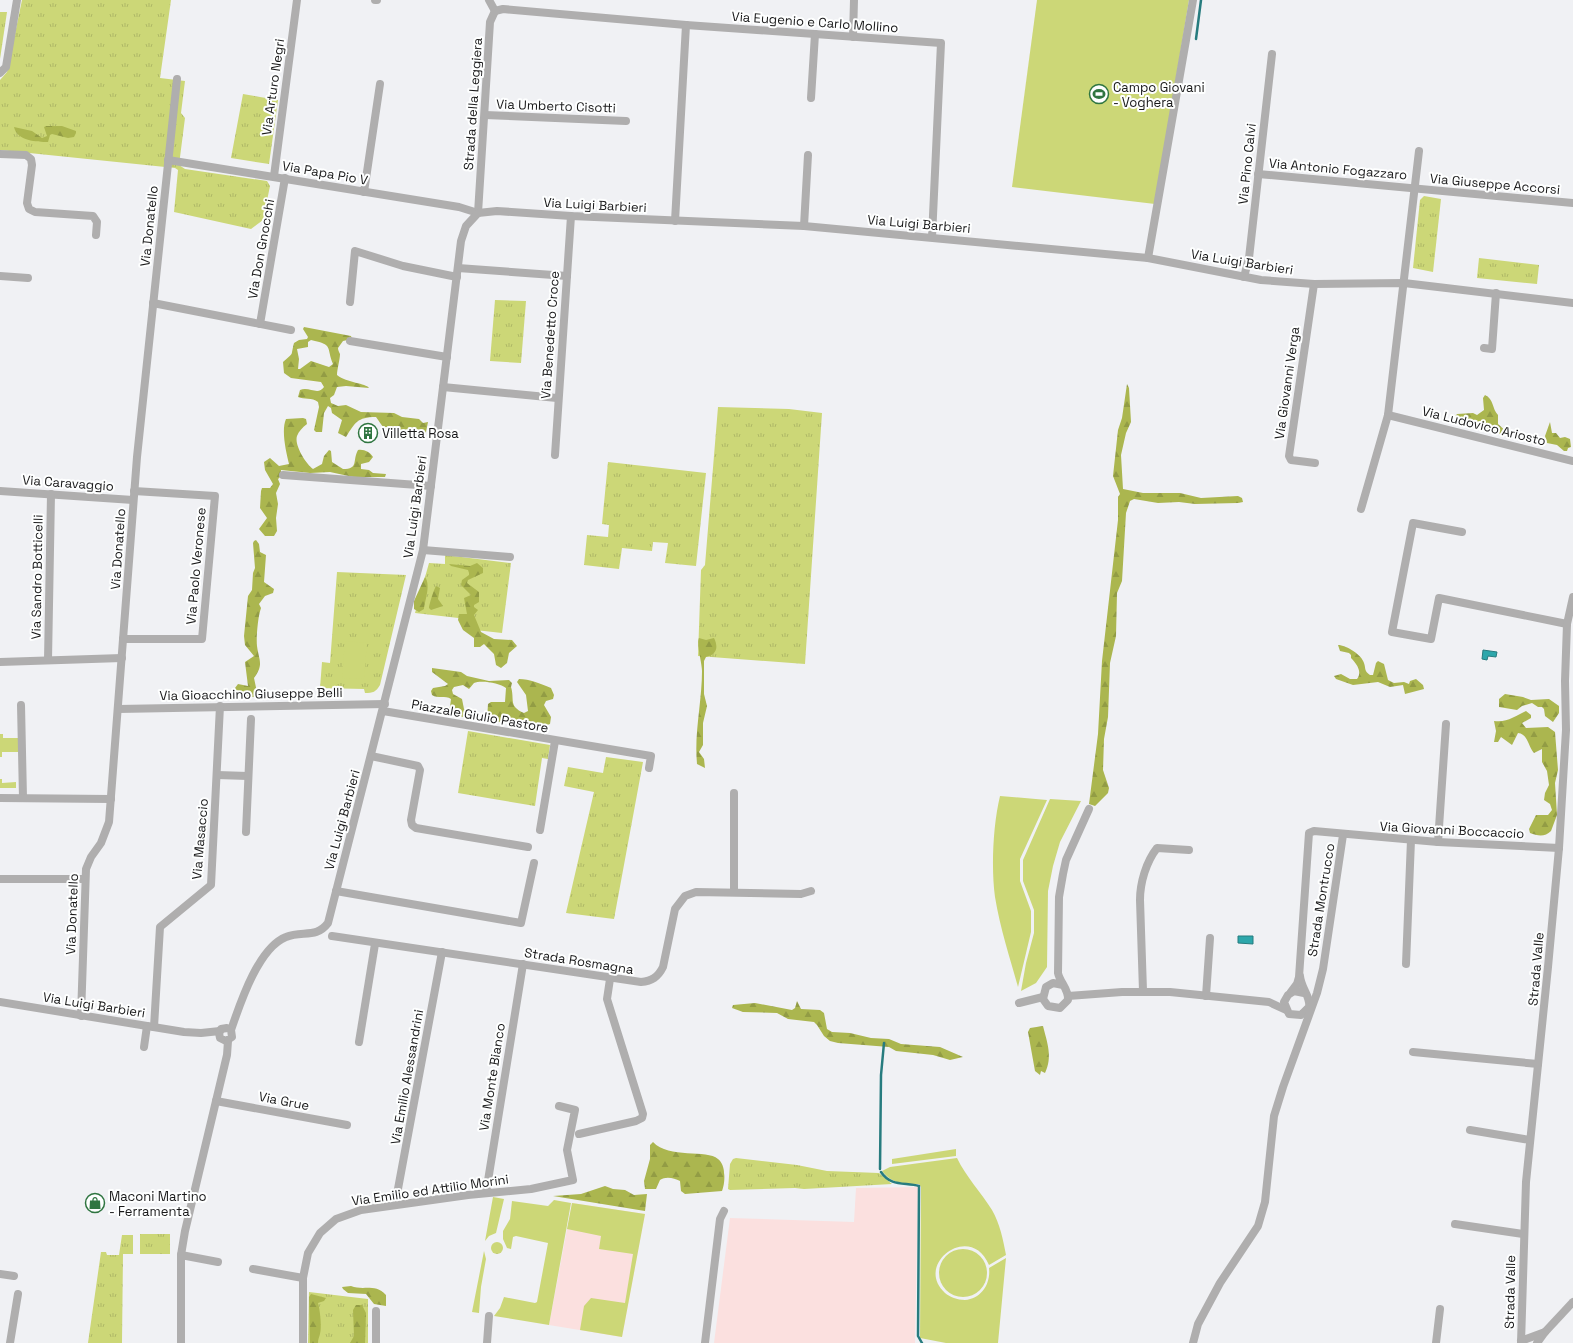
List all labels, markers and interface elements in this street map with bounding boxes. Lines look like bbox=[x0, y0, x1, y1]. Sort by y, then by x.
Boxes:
street label: Via Eugenio e Carlo Mollino bbox=[731, 8, 899, 36]
street label: Via Arturo Negri bbox=[258, 37, 288, 137]
street label: Strada della Leggiera bbox=[460, 37, 486, 171]
place label: Campo Giovani - Voghera bbox=[1113, 79, 1205, 111]
sports icon: Campo Giovani - Voghera bbox=[1088, 83, 1110, 105]
street label: Via Umberto Cisotti bbox=[496, 95, 616, 117]
street label: Via Pino Calvi bbox=[1234, 123, 1260, 205]
street label: Via Antonio Fogazzaro bbox=[1268, 154, 1408, 184]
street label: Via Papa Pio V bbox=[281, 157, 369, 189]
street label: Via Giuseppe Accorsi bbox=[1429, 170, 1561, 198]
street label: Via Donatello bbox=[136, 185, 162, 267]
street label: Via Luigi Barbieri bbox=[543, 194, 647, 216]
street label: Via Don Gnocchi bbox=[244, 198, 278, 300]
street label: Via Luigi Barbieri bbox=[867, 211, 971, 237]
street label: Via Luigi Barbieri bbox=[1190, 246, 1294, 278]
street label: Via Benedetto Croce bbox=[537, 270, 563, 400]
street label: Via Giovanni Verga bbox=[1271, 325, 1303, 441]
street label: Via Ludovico Ariosto bbox=[1420, 402, 1548, 450]
building icon: Villetta Rosa bbox=[357, 422, 379, 444]
place label: Villetta Rosa bbox=[382, 425, 459, 442]
street label: Via Luigi Barbieri bbox=[399, 455, 431, 559]
street label: Via Caravaggio bbox=[22, 471, 114, 495]
street label: Via Paolo Veronese bbox=[182, 507, 210, 625]
street label: Via Donatello bbox=[107, 508, 129, 590]
street label: Via Sandro Botticelli bbox=[27, 514, 47, 640]
street label: Via Gioacchino Giuseppe Belli bbox=[159, 684, 343, 704]
street label: Piazzale Giulio Pastore bbox=[410, 696, 550, 736]
street label: Via Luigi Barbieri bbox=[320, 768, 364, 872]
street label: Via Masaccio bbox=[188, 798, 212, 880]
street label: Via Giovanni Boccaccio bbox=[1379, 818, 1525, 842]
street label: Strada Montrucco bbox=[1304, 842, 1338, 958]
street label: Via Donatello bbox=[62, 873, 82, 955]
street label: Strada Valle bbox=[1524, 931, 1548, 1007]
street label: Strada Rosmagna bbox=[523, 944, 635, 978]
street label: Via Luigi Barbieri bbox=[42, 989, 146, 1021]
street label: Via Emilio Alessandrini bbox=[387, 1008, 427, 1146]
street label: Via Monte Bianco bbox=[475, 1022, 509, 1132]
street label: Via Grue bbox=[257, 1088, 311, 1114]
street label: Via Emilio ed Attilio Morini bbox=[350, 1171, 510, 1209]
place label: Maconi Martino - Ferramenta bbox=[109, 1188, 207, 1220]
shop icon: Maconi Martino - Ferramenta bbox=[84, 1192, 106, 1214]
street label: Strada Valle bbox=[1501, 1255, 1519, 1329]

